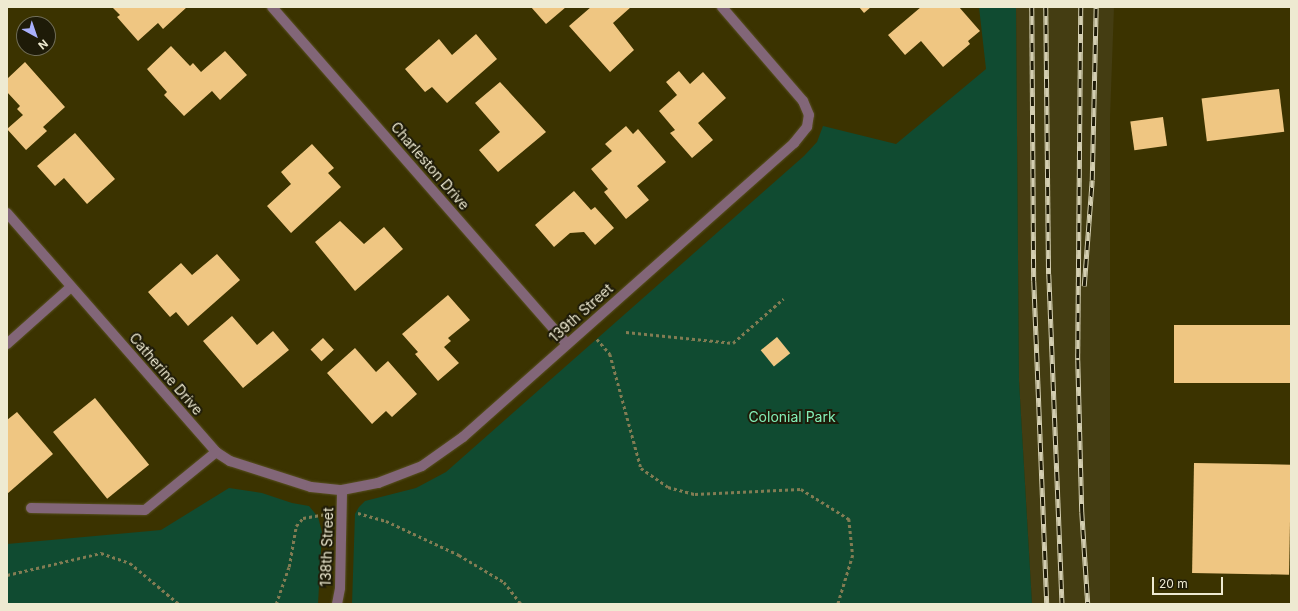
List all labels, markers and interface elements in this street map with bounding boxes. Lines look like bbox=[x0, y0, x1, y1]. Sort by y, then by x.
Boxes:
north arrow bbox=[16, 16, 56, 56]
text: N bbox=[35, 36, 51, 52]
street label: Charleston Drive bbox=[387, 119, 473, 213]
street label: 139th Street bbox=[546, 280, 616, 346]
street label: Catherine Drive bbox=[126, 330, 206, 418]
park label: Colonial Park bbox=[748, 409, 836, 425]
street label: 138th Street bbox=[317, 507, 337, 587]
scale bar bbox=[1154, 569, 1225, 595]
text: 20 m bbox=[1159, 576, 1188, 591]

